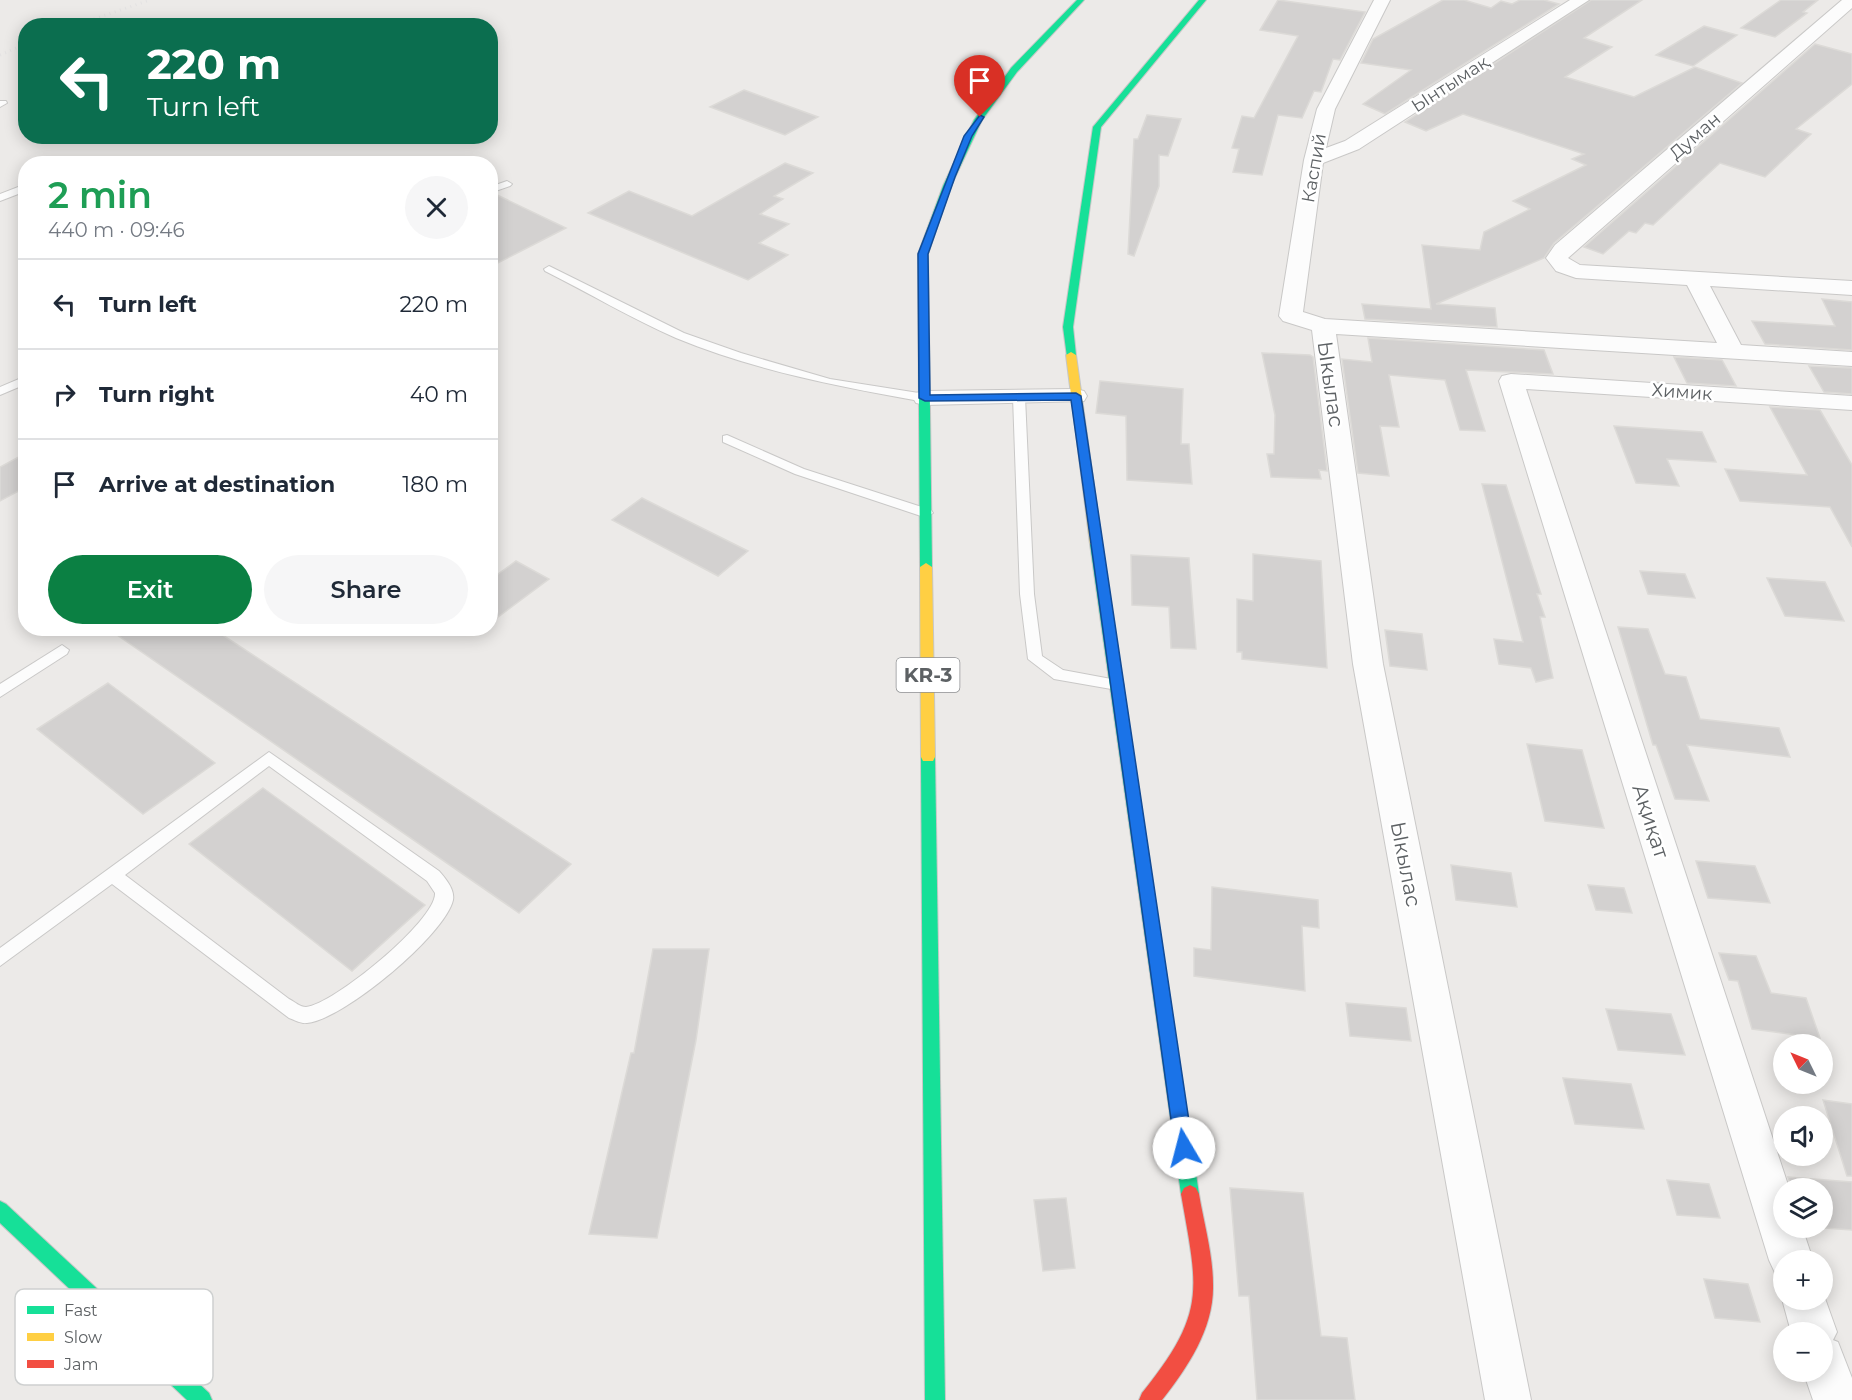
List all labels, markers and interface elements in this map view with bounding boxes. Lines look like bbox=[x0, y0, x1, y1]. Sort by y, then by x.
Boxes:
text: 220 m bbox=[147, 38, 281, 90]
icon: left bbox=[48, 42, 126, 120]
street label: Ынтымақ bbox=[1407, 50, 1494, 117]
pin bbox=[954, 55, 1005, 117]
icon: arrive bbox=[963, 64, 996, 97]
text: Turn left bbox=[147, 90, 260, 123]
street label: Думан bbox=[1665, 108, 1725, 164]
street label: Каспий bbox=[1297, 132, 1331, 204]
text: 2 min bbox=[48, 173, 152, 217]
button: close bbox=[405, 176, 468, 239]
text: 440 m · 09:46 bbox=[48, 218, 185, 242]
icon: left bbox=[48, 288, 81, 321]
text: Turn left bbox=[99, 291, 197, 318]
text: 220 m bbox=[399, 291, 468, 318]
street label: Ыкылас bbox=[1313, 339, 1349, 429]
icon: right bbox=[48, 378, 81, 411]
street label: Химик bbox=[1651, 379, 1714, 405]
text: Turn right bbox=[99, 381, 214, 408]
text: 40 m bbox=[410, 381, 468, 408]
icon: arrive bbox=[48, 468, 81, 501]
text: Arrive at destination bbox=[99, 471, 335, 498]
text: 180 m bbox=[402, 471, 468, 498]
button: Exit bbox=[48, 555, 252, 624]
button: Share bbox=[264, 555, 468, 624]
road number: KR-3 bbox=[896, 658, 960, 692]
street label: Ақиқат bbox=[1627, 781, 1675, 861]
street label: Ыкылас bbox=[1385, 819, 1427, 909]
north arrow bbox=[1773, 1034, 1833, 1094]
map controls bbox=[1773, 1034, 1833, 1382]
button: sound bbox=[1773, 1106, 1833, 1166]
position arrow bbox=[1152, 1116, 1216, 1180]
button: layers bbox=[1773, 1178, 1833, 1238]
button: + bbox=[1773, 1250, 1833, 1310]
legend bbox=[15, 1289, 213, 1385]
text: Fast bbox=[64, 1301, 98, 1320]
button: − bbox=[1773, 1322, 1833, 1382]
text: Slow bbox=[64, 1328, 102, 1347]
text: Jam bbox=[63, 1355, 98, 1374]

